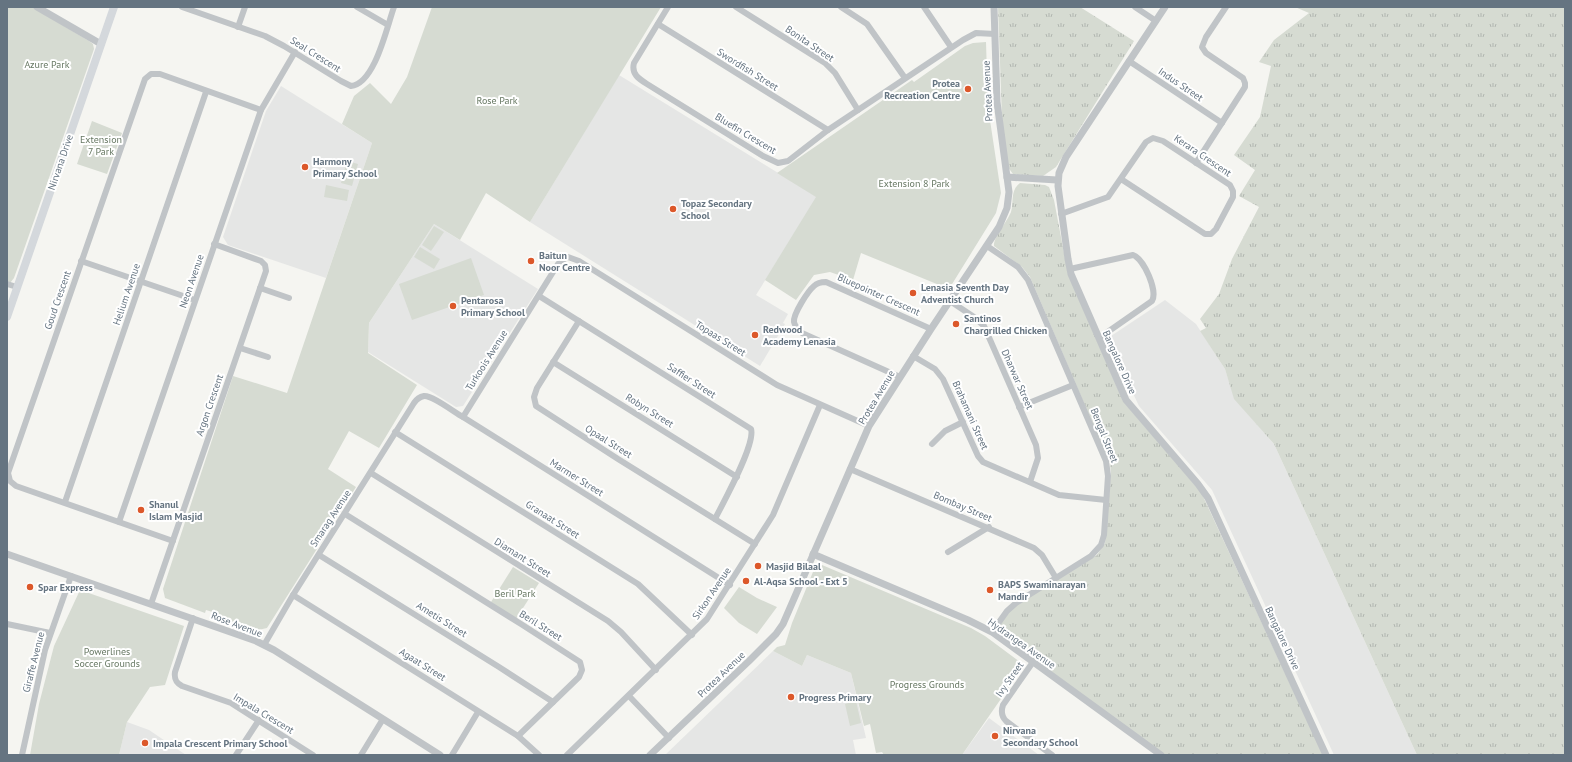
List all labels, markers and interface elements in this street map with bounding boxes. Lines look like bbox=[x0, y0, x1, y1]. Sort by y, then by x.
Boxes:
street label: Bonita Street bbox=[783, 22, 837, 65]
street label: Seal Crescent bbox=[288, 34, 344, 75]
street label: Swordfish Street bbox=[715, 45, 781, 94]
park label: Azure Park bbox=[24, 58, 70, 71]
street label: Protea Avenue bbox=[979, 60, 996, 122]
street label: Indus Street bbox=[1156, 65, 1206, 105]
place label: Protea Recreation Centre bbox=[884, 77, 960, 102]
marker: Protea Recreation Centre bbox=[963, 84, 973, 94]
park label: Rose Park bbox=[476, 94, 518, 107]
street label: Bluefin Crescent bbox=[713, 110, 779, 157]
street label: Kerara Crescent bbox=[1172, 131, 1234, 180]
street label: Nirvana Drive bbox=[45, 133, 76, 192]
park label: Extension 7 Park bbox=[80, 133, 122, 158]
place label: Harmony Primary School bbox=[313, 155, 377, 180]
marker: Harmony Primary School bbox=[300, 162, 310, 172]
park label: Extension 8 Park bbox=[878, 177, 950, 190]
place label: Topaz Secondary School bbox=[681, 197, 752, 222]
marker: Topaz Secondary School bbox=[668, 204, 678, 214]
place label: Baitun Noor Centre bbox=[539, 249, 590, 274]
street label: Neon Avenue bbox=[176, 253, 207, 310]
marker: Baitun Noor Centre bbox=[526, 256, 536, 266]
street label: Helium Avenue bbox=[110, 262, 143, 327]
street label: Goud Crescent bbox=[41, 268, 74, 331]
street label: Bluepointer Crescent bbox=[835, 270, 923, 319]
place label: Lenasia Seventh Day Adventist Church bbox=[921, 281, 1009, 306]
marker: Lenasia Seventh Day Adventist Church bbox=[908, 288, 918, 298]
place label: Pentarosa Primary School bbox=[461, 294, 525, 319]
marker: Pentarosa Primary School bbox=[448, 301, 458, 311]
place label: Santinos Chargrilled Chicken bbox=[964, 312, 1047, 337]
street label: Topaas Street bbox=[693, 318, 749, 359]
marker: Santinos Chargrilled Chicken bbox=[951, 319, 961, 329]
place label: Redwood Academy Lenasia bbox=[763, 323, 836, 348]
street label: Turkoois Avenue bbox=[463, 327, 510, 393]
street label: Bangalore Drive bbox=[1100, 328, 1139, 396]
marker: Redwood Academy Lenasia bbox=[750, 330, 760, 340]
street label: Dharwar Street bbox=[999, 347, 1037, 412]
street label: Saffier Street bbox=[665, 360, 719, 401]
street label: Protea Avenue bbox=[855, 368, 898, 427]
street label: Argon Crescent bbox=[193, 372, 226, 438]
street label: Brahamani Street bbox=[950, 379, 992, 452]
street label: Robyn Street bbox=[623, 390, 677, 431]
street label: Bengal Street bbox=[1088, 406, 1122, 465]
street label: Opaal Street bbox=[583, 422, 635, 461]
street label: Marmer Street bbox=[547, 456, 607, 499]
street label: Smarag Avenue bbox=[307, 487, 354, 549]
street label: Bombay Street bbox=[932, 488, 995, 525]
place label: Shanul Islam Masjid bbox=[149, 498, 203, 523]
street label: Granaat Street bbox=[523, 498, 583, 542]
marker: Shanul Islam Masjid bbox=[136, 505, 146, 515]
street label: Diamant Street bbox=[492, 535, 554, 580]
place label: Masjid Bilaal bbox=[766, 560, 821, 573]
marker: Masjid Bilaal bbox=[753, 561, 763, 571]
street label: Sirkon Avenue bbox=[689, 565, 734, 622]
place label: Al-Aqsa School - Ext 5 bbox=[754, 575, 848, 588]
marker: Al-Aqsa School - Ext 5 bbox=[741, 576, 751, 586]
place label: BAPS Swaminarayan Mandir bbox=[998, 578, 1086, 603]
place label: Spar Express bbox=[38, 581, 93, 594]
marker: Spar Express bbox=[25, 582, 35, 592]
marker: BAPS Swaminarayan Mandir bbox=[985, 585, 995, 595]
park label: Beril Park bbox=[495, 587, 536, 600]
street label: Ametis Street bbox=[414, 599, 470, 641]
street label: Bangalore Drive bbox=[1262, 604, 1303, 672]
street label: Beril Street bbox=[517, 607, 565, 644]
street label: Rose Avenue bbox=[209, 609, 264, 640]
street label: Hydrangea Avenue bbox=[985, 615, 1058, 672]
street label: Giraffe Avenue bbox=[20, 630, 47, 694]
park label: Powerlines Soccer Grounds bbox=[74, 645, 140, 670]
street label: Agaat Street bbox=[397, 645, 449, 684]
street label: Protea Avenue bbox=[695, 649, 748, 700]
street label: Ivy Street bbox=[993, 659, 1027, 700]
park label: Progress Grounds bbox=[890, 678, 964, 691]
street label: Impala Crescent bbox=[231, 690, 297, 737]
place label: Progress Primary bbox=[799, 691, 871, 704]
marker: Progress Primary bbox=[786, 692, 796, 702]
place label: Nirvana Secondary School bbox=[1003, 724, 1078, 749]
marker: Nirvana Secondary School bbox=[990, 731, 1000, 741]
place label: Impala Crescent Primary School bbox=[153, 737, 287, 750]
marker: Impala Crescent Primary School bbox=[140, 738, 150, 748]

